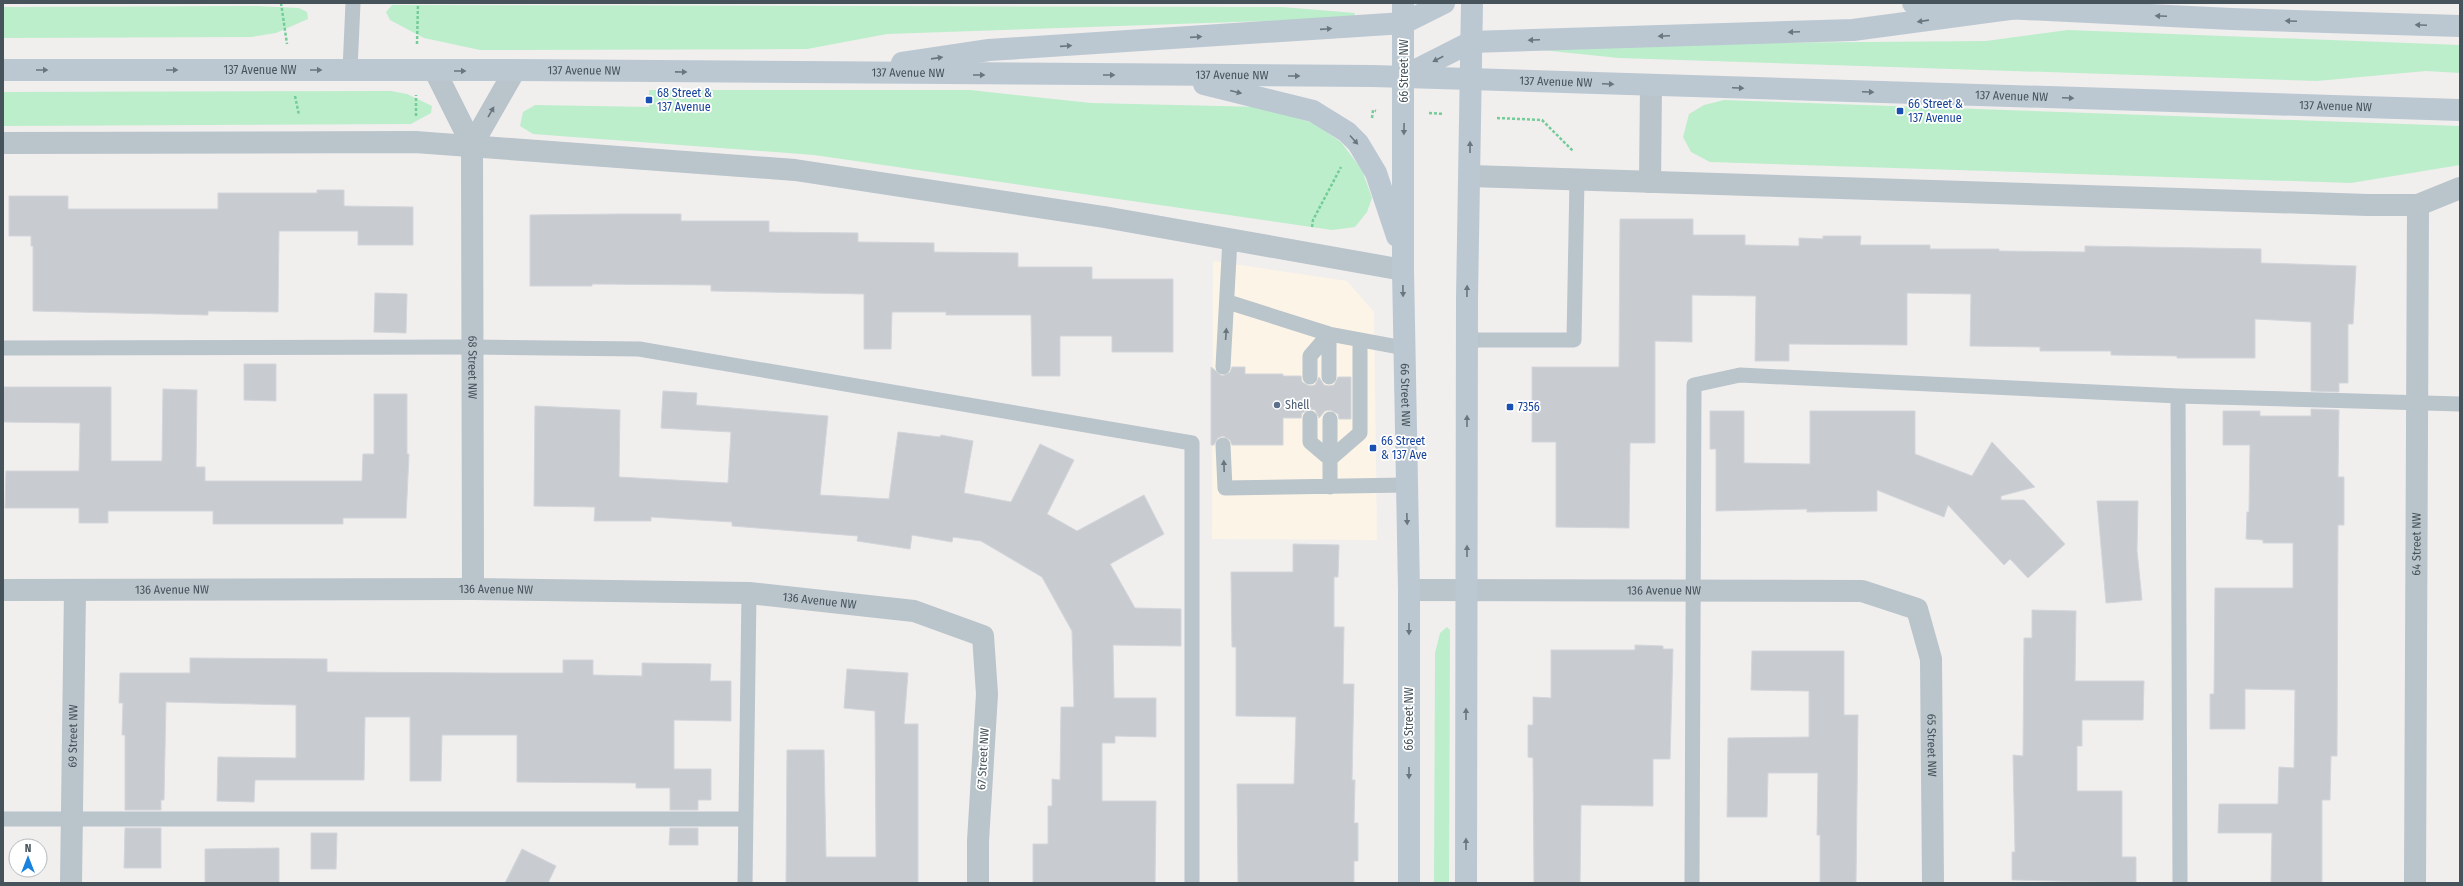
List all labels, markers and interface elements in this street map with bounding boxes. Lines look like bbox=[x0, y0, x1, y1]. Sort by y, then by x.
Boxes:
one-way arrow bbox=[2155, 12, 2167, 19]
one-way arrow bbox=[1917, 18, 1929, 24]
one-way arrow bbox=[2284, 18, 2297, 24]
one-way arrow bbox=[2414, 22, 2427, 28]
one-way arrow bbox=[1320, 26, 1333, 32]
one-way arrow bbox=[1787, 29, 1800, 35]
one-way arrow bbox=[1657, 33, 1670, 39]
one-way arrow bbox=[1190, 34, 1202, 41]
one-way arrow bbox=[1527, 37, 1540, 43]
street label: 66 Street NW bbox=[1397, 39, 1411, 103]
one-way arrow bbox=[1060, 42, 1072, 49]
one-way arrow bbox=[931, 55, 943, 61]
one-way arrow bbox=[1432, 56, 1443, 63]
street label: 137 Avenue NW bbox=[224, 63, 296, 77]
street label: 137 Avenue NW bbox=[547, 63, 621, 78]
street label: 137 Avenue NW bbox=[871, 65, 945, 80]
one-way arrow bbox=[36, 67, 49, 73]
one-way arrow bbox=[166, 67, 179, 73]
one-way arrow bbox=[310, 67, 323, 73]
one-way arrow bbox=[454, 68, 467, 74]
street label: 137 Avenue NW bbox=[1195, 68, 1269, 82]
one-way arrow bbox=[675, 69, 688, 75]
one-way arrow bbox=[973, 72, 986, 78]
one-way arrow bbox=[1103, 72, 1116, 78]
one-way arrow bbox=[1288, 73, 1301, 79]
street label: 137 Avenue NW bbox=[1519, 74, 1593, 90]
one-way arrow bbox=[1602, 81, 1614, 88]
one-way arrow bbox=[1732, 85, 1744, 92]
place label: 68 Street & 137 Avenue bbox=[657, 86, 712, 114]
street label: 137 Avenue NW bbox=[1975, 88, 2048, 104]
one-way arrow bbox=[1230, 89, 1242, 95]
one-way arrow bbox=[1862, 89, 1874, 96]
marker: 68 Street & 137 Avenue bbox=[644, 95, 654, 105]
one-way arrow bbox=[2062, 95, 2075, 101]
place label: 66 Street & 137 Avenue bbox=[1908, 97, 1963, 125]
street label: 137 Avenue NW bbox=[2299, 98, 2372, 114]
one-way arrow bbox=[488, 106, 495, 118]
marker: 66 Street & 137 Avenue bbox=[1895, 106, 1905, 116]
one-way arrow bbox=[1401, 123, 1407, 136]
one-way arrow bbox=[1350, 135, 1359, 145]
one-way arrow bbox=[1467, 140, 1473, 153]
one-way arrow bbox=[1464, 284, 1470, 297]
one-way arrow bbox=[1400, 285, 1406, 298]
one-way arrow bbox=[1222, 328, 1229, 341]
street label: 68 Street NW bbox=[465, 336, 480, 399]
street label: 66 Street NW bbox=[1398, 363, 1413, 427]
place label: Shell bbox=[1285, 398, 1310, 412]
marker: Shell bbox=[1272, 400, 1282, 410]
place label: 7356 bbox=[1518, 400, 1540, 414]
marker: 7356 bbox=[1505, 402, 1515, 412]
one-way arrow bbox=[1464, 414, 1470, 427]
place label: 66 Street & 137 Ave bbox=[1381, 434, 1427, 462]
marker: 66 Street & 137 Ave bbox=[1368, 443, 1378, 453]
one-way arrow bbox=[1221, 459, 1227, 472]
street label: 64 Street NW bbox=[2409, 512, 2424, 576]
one-way arrow bbox=[1403, 513, 1410, 525]
one-way arrow bbox=[1464, 544, 1470, 557]
street label: 136 Avenue NW bbox=[459, 582, 533, 597]
street label: 136 Avenue NW bbox=[135, 583, 209, 597]
street label: 136 Avenue NW bbox=[1627, 583, 1701, 598]
street label: 136 Avenue NW bbox=[782, 590, 857, 612]
one-way arrow bbox=[1406, 623, 1412, 636]
street label: 66 Street NW bbox=[1402, 687, 1416, 751]
street label: 69 Street NW bbox=[66, 704, 80, 768]
one-way arrow bbox=[1463, 707, 1469, 720]
street label: 65 Street NW bbox=[1924, 714, 1939, 777]
street label: 67 Street NW bbox=[974, 728, 992, 790]
one-way arrow bbox=[1406, 767, 1412, 780]
one-way arrow bbox=[1463, 837, 1469, 850]
north arrow bbox=[8, 838, 48, 878]
text: N bbox=[25, 842, 31, 855]

